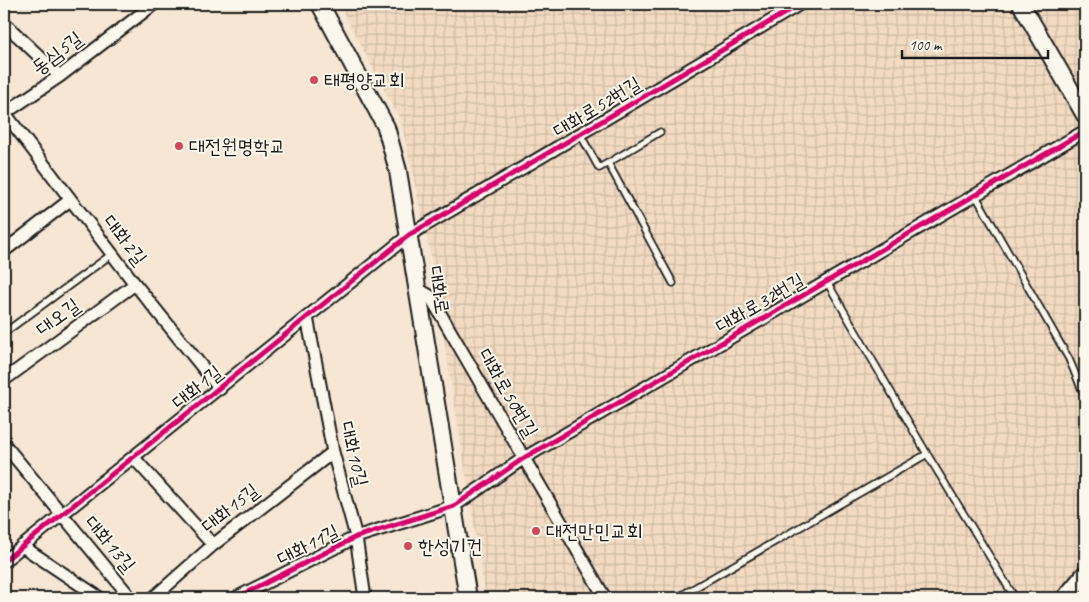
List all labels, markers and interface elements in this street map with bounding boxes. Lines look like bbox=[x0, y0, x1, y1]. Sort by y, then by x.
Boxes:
street label: 동심5길 bbox=[27, 26, 87, 80]
scale bar bbox=[902, 28, 1048, 60]
text: 100 m bbox=[909, 36, 943, 55]
place label: 태평양교회 bbox=[324, 68, 404, 93]
street label: 대화로52번길 bbox=[548, 71, 646, 143]
marker: 태평양교회 bbox=[308, 74, 320, 86]
place label: 대전원명학교 bbox=[189, 134, 286, 159]
marker: 대전원명학교 bbox=[173, 140, 185, 152]
street label: 대화2길 bbox=[98, 210, 152, 270]
street label: 대화로 bbox=[423, 264, 455, 316]
street label: 대화로32번길 bbox=[711, 268, 809, 338]
street label: 대오길 bbox=[31, 293, 85, 341]
street label: 대화로50번길 bbox=[473, 344, 543, 442]
street label: 대화1길 bbox=[167, 360, 227, 414]
street label: 대화10길 bbox=[334, 419, 374, 489]
street label: 대화15길 bbox=[196, 478, 264, 538]
street label: 대화13길 bbox=[79, 511, 141, 577]
street label: 대화11길 bbox=[273, 519, 343, 571]
place label: 대전만민교회 bbox=[546, 519, 643, 544]
marker: 대전만민교회 bbox=[530, 525, 542, 537]
place label: 한성기건 bbox=[418, 534, 482, 559]
marker: 한성기건 bbox=[402, 540, 414, 552]

